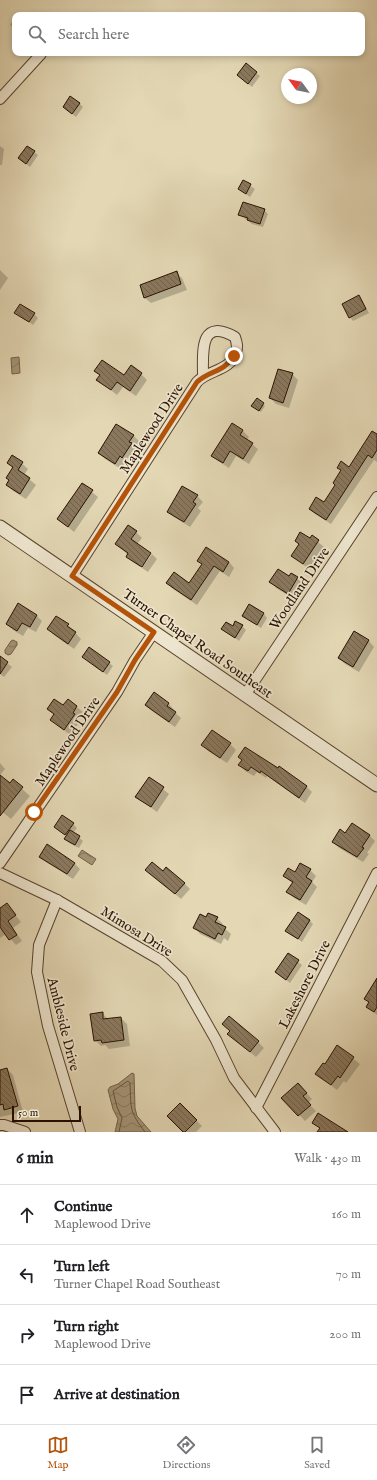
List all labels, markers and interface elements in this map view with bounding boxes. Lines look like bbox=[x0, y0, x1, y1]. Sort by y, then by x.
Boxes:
search box bbox=[12, 12, 365, 56]
icon: search bbox=[26, 23, 48, 45]
text: Search here bbox=[58, 25, 129, 44]
north arrow bbox=[281, 68, 317, 104]
route end bbox=[225, 347, 243, 365]
street label: Maplewood Drive bbox=[116, 379, 188, 477]
street label: Woodland Drive bbox=[266, 543, 334, 633]
street label: Turner Chapel Road Southeast bbox=[119, 585, 276, 703]
street label: Maplewood Drive bbox=[31, 693, 105, 790]
route start bbox=[25, 803, 43, 821]
street label: Mimosa Drive bbox=[97, 903, 176, 961]
street label: Lakeshore Drive bbox=[275, 937, 335, 1032]
street label: Ambleside Drive bbox=[42, 975, 84, 1074]
scale bar bbox=[12, 1104, 81, 1123]
text: 50 m bbox=[18, 1106, 38, 1120]
text: 6 min bbox=[16, 1148, 54, 1169]
text: Walk · 430 m bbox=[294, 1150, 361, 1167]
text: Continue bbox=[54, 1197, 112, 1216]
icon: ahead bbox=[16, 1204, 38, 1226]
text: 160 m bbox=[331, 1206, 361, 1223]
text: Maplewood Drive bbox=[54, 1216, 151, 1233]
text: Turn left bbox=[54, 1257, 110, 1276]
icon: left bbox=[16, 1264, 38, 1286]
text: 70 m bbox=[336, 1266, 361, 1283]
text: Turner Chapel Road Southeast bbox=[54, 1276, 220, 1293]
text: Turn right bbox=[54, 1317, 119, 1336]
icon: right bbox=[16, 1324, 38, 1346]
text: 200 m bbox=[329, 1326, 361, 1343]
text: Maplewood Drive bbox=[54, 1336, 151, 1353]
icon: arrive bbox=[16, 1384, 38, 1406]
text: Arrive at destination bbox=[54, 1385, 180, 1404]
tab: Map bbox=[47, 1434, 69, 1472]
tab: Directions bbox=[163, 1434, 210, 1472]
tab: Saved bbox=[304, 1434, 330, 1472]

